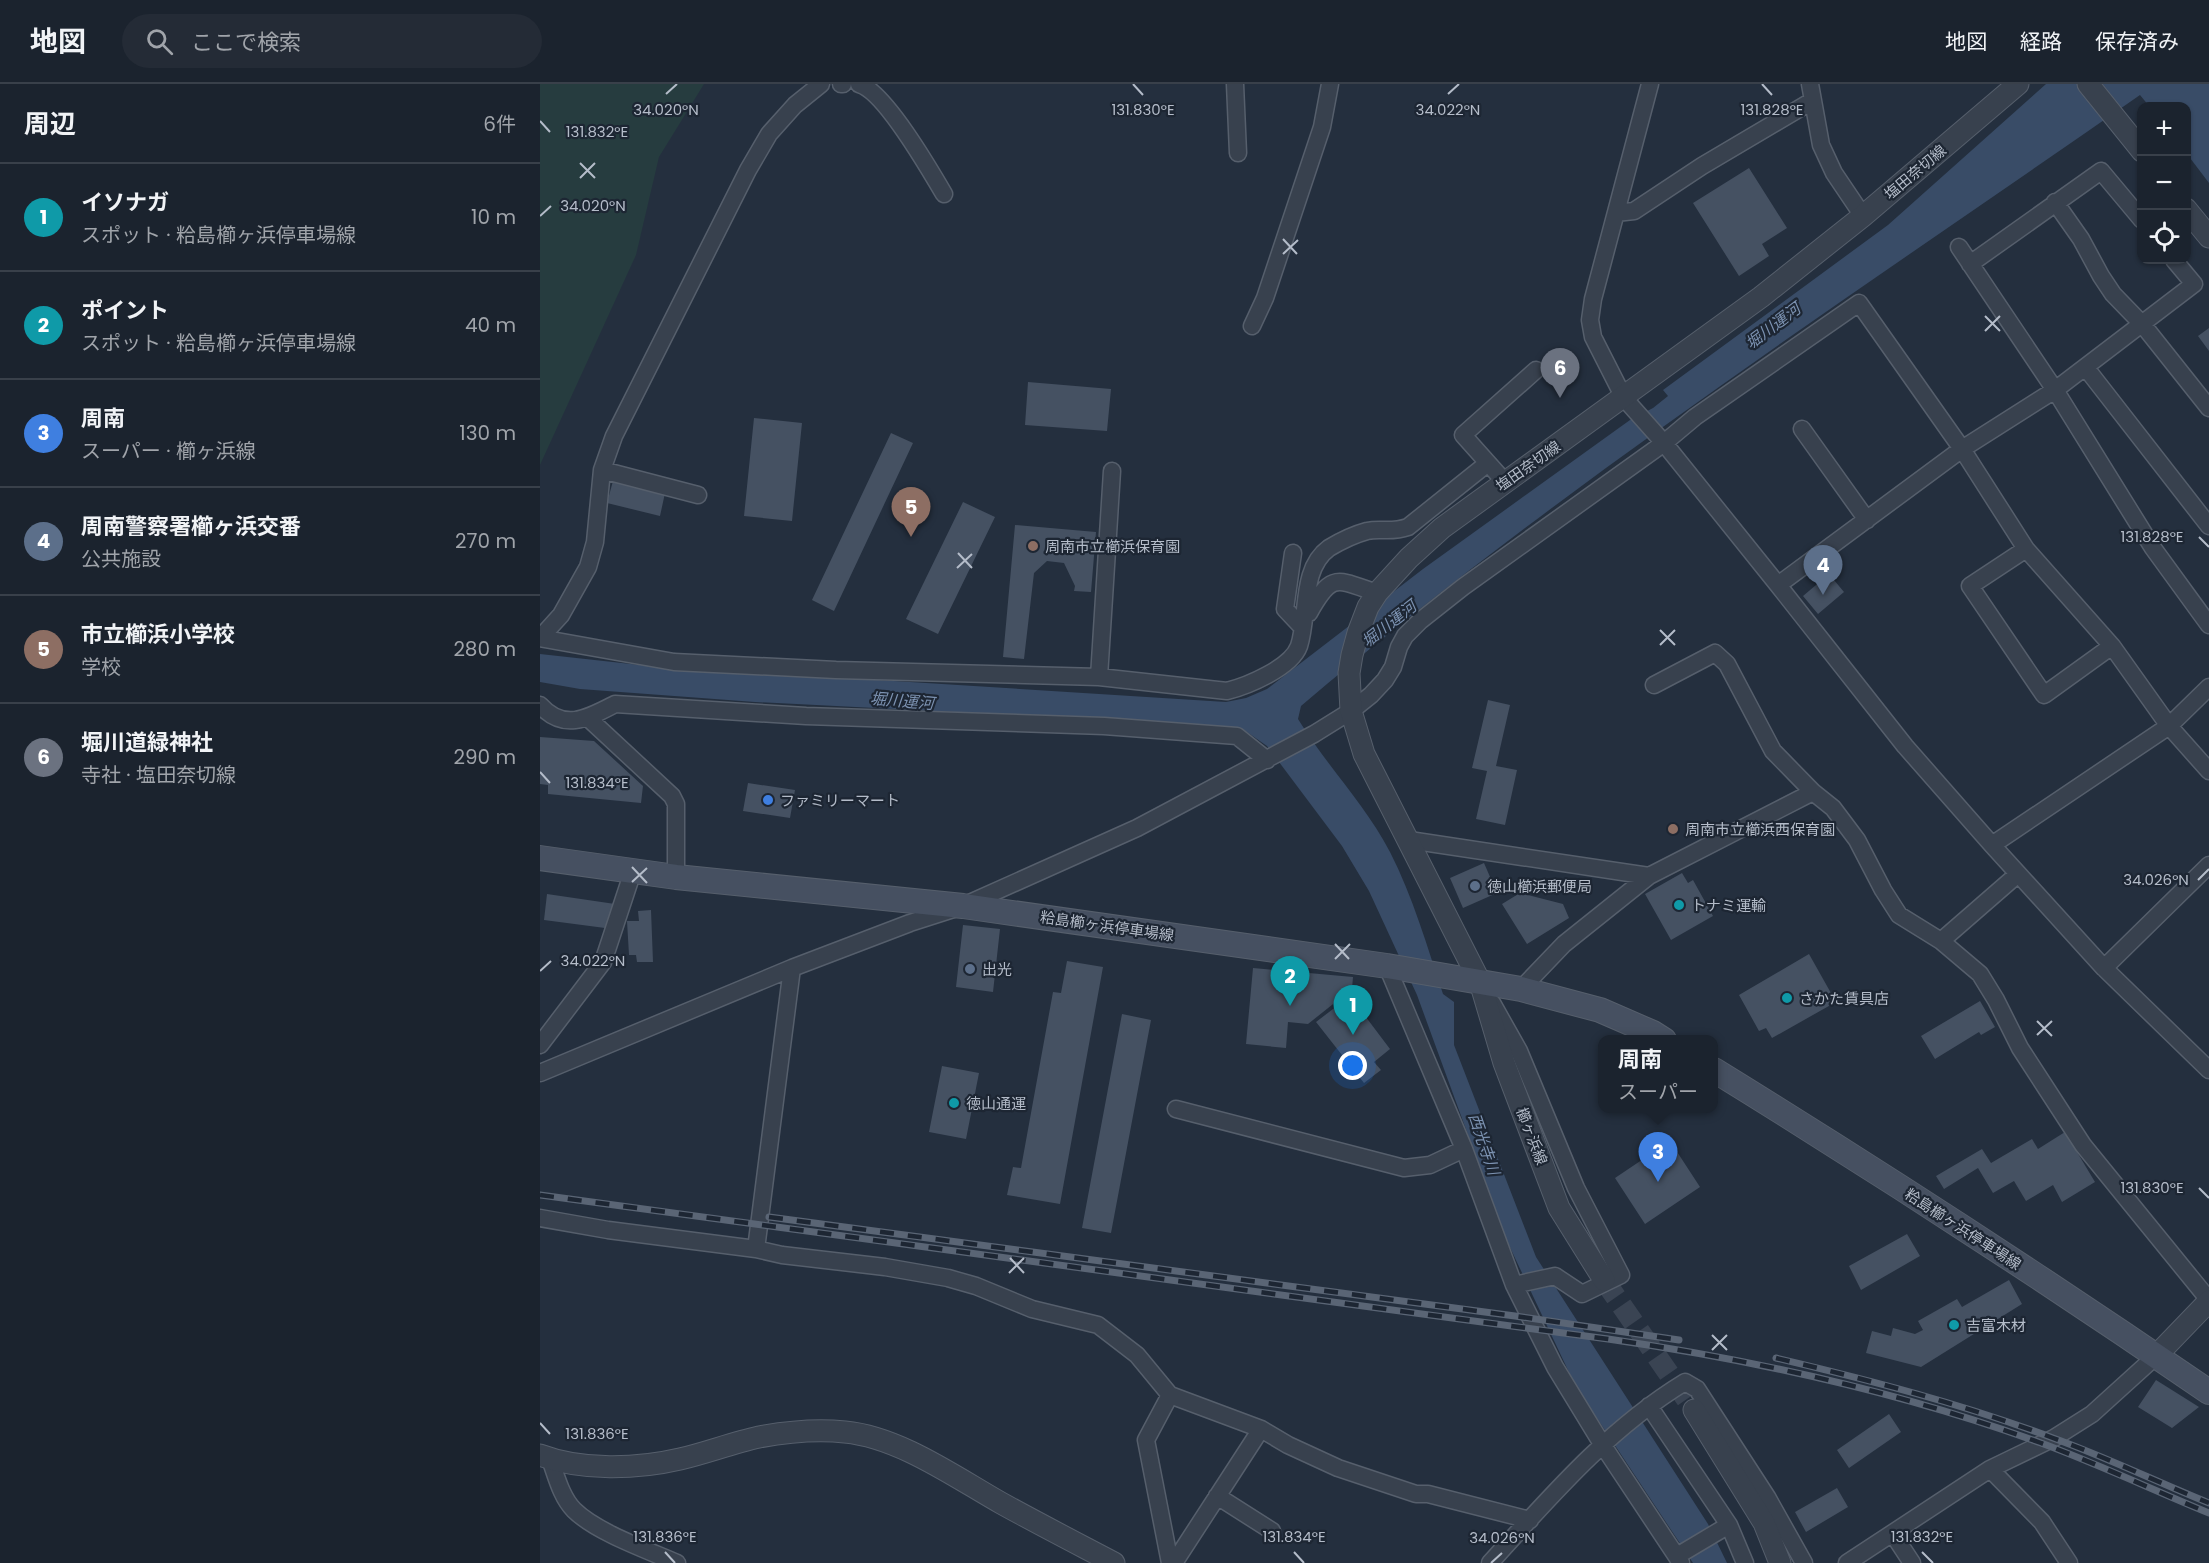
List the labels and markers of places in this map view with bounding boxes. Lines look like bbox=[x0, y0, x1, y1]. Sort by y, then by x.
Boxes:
pin: 6 bbox=[1540, 348, 1580, 398]
pin: 5 bbox=[892, 488, 931, 537]
place label: 周南市立櫛浜保育園 bbox=[1045, 536, 1180, 557]
marker: 周南市立櫛浜保育園 bbox=[1026, 539, 1040, 553]
pin: 4 bbox=[1804, 546, 1842, 595]
place label: ファミリーマート bbox=[780, 790, 900, 811]
marker: ファミリーマート bbox=[761, 793, 775, 807]
place label: 周南市立櫛浜西保育園 bbox=[1685, 819, 1835, 840]
marker: 周南市立櫛浜西保育園 bbox=[1666, 822, 1680, 836]
place label: 徳山櫛浜郵便局 bbox=[1487, 876, 1592, 897]
marker: 徳山櫛浜郵便局 bbox=[1468, 879, 1482, 893]
place label: トナミ運輸 bbox=[1691, 895, 1766, 916]
marker: トナミ運輸 bbox=[1672, 898, 1686, 912]
pin: 2 bbox=[1270, 956, 1310, 1006]
place label: 出光 bbox=[982, 959, 1012, 980]
marker: 出光 bbox=[963, 962, 977, 976]
pin: 1 bbox=[1334, 986, 1372, 1035]
place label: さかた賃具店 bbox=[1799, 988, 1889, 1009]
marker: さかた賃具店 bbox=[1780, 991, 1794, 1005]
place label: 徳山通運 bbox=[966, 1093, 1026, 1114]
marker: 徳山通運 bbox=[947, 1096, 961, 1110]
pin: 3 bbox=[1638, 1132, 1678, 1182]
place label: 吉富木材 bbox=[1966, 1315, 2026, 1336]
marker: 吉富木材 bbox=[1947, 1318, 1961, 1332]

